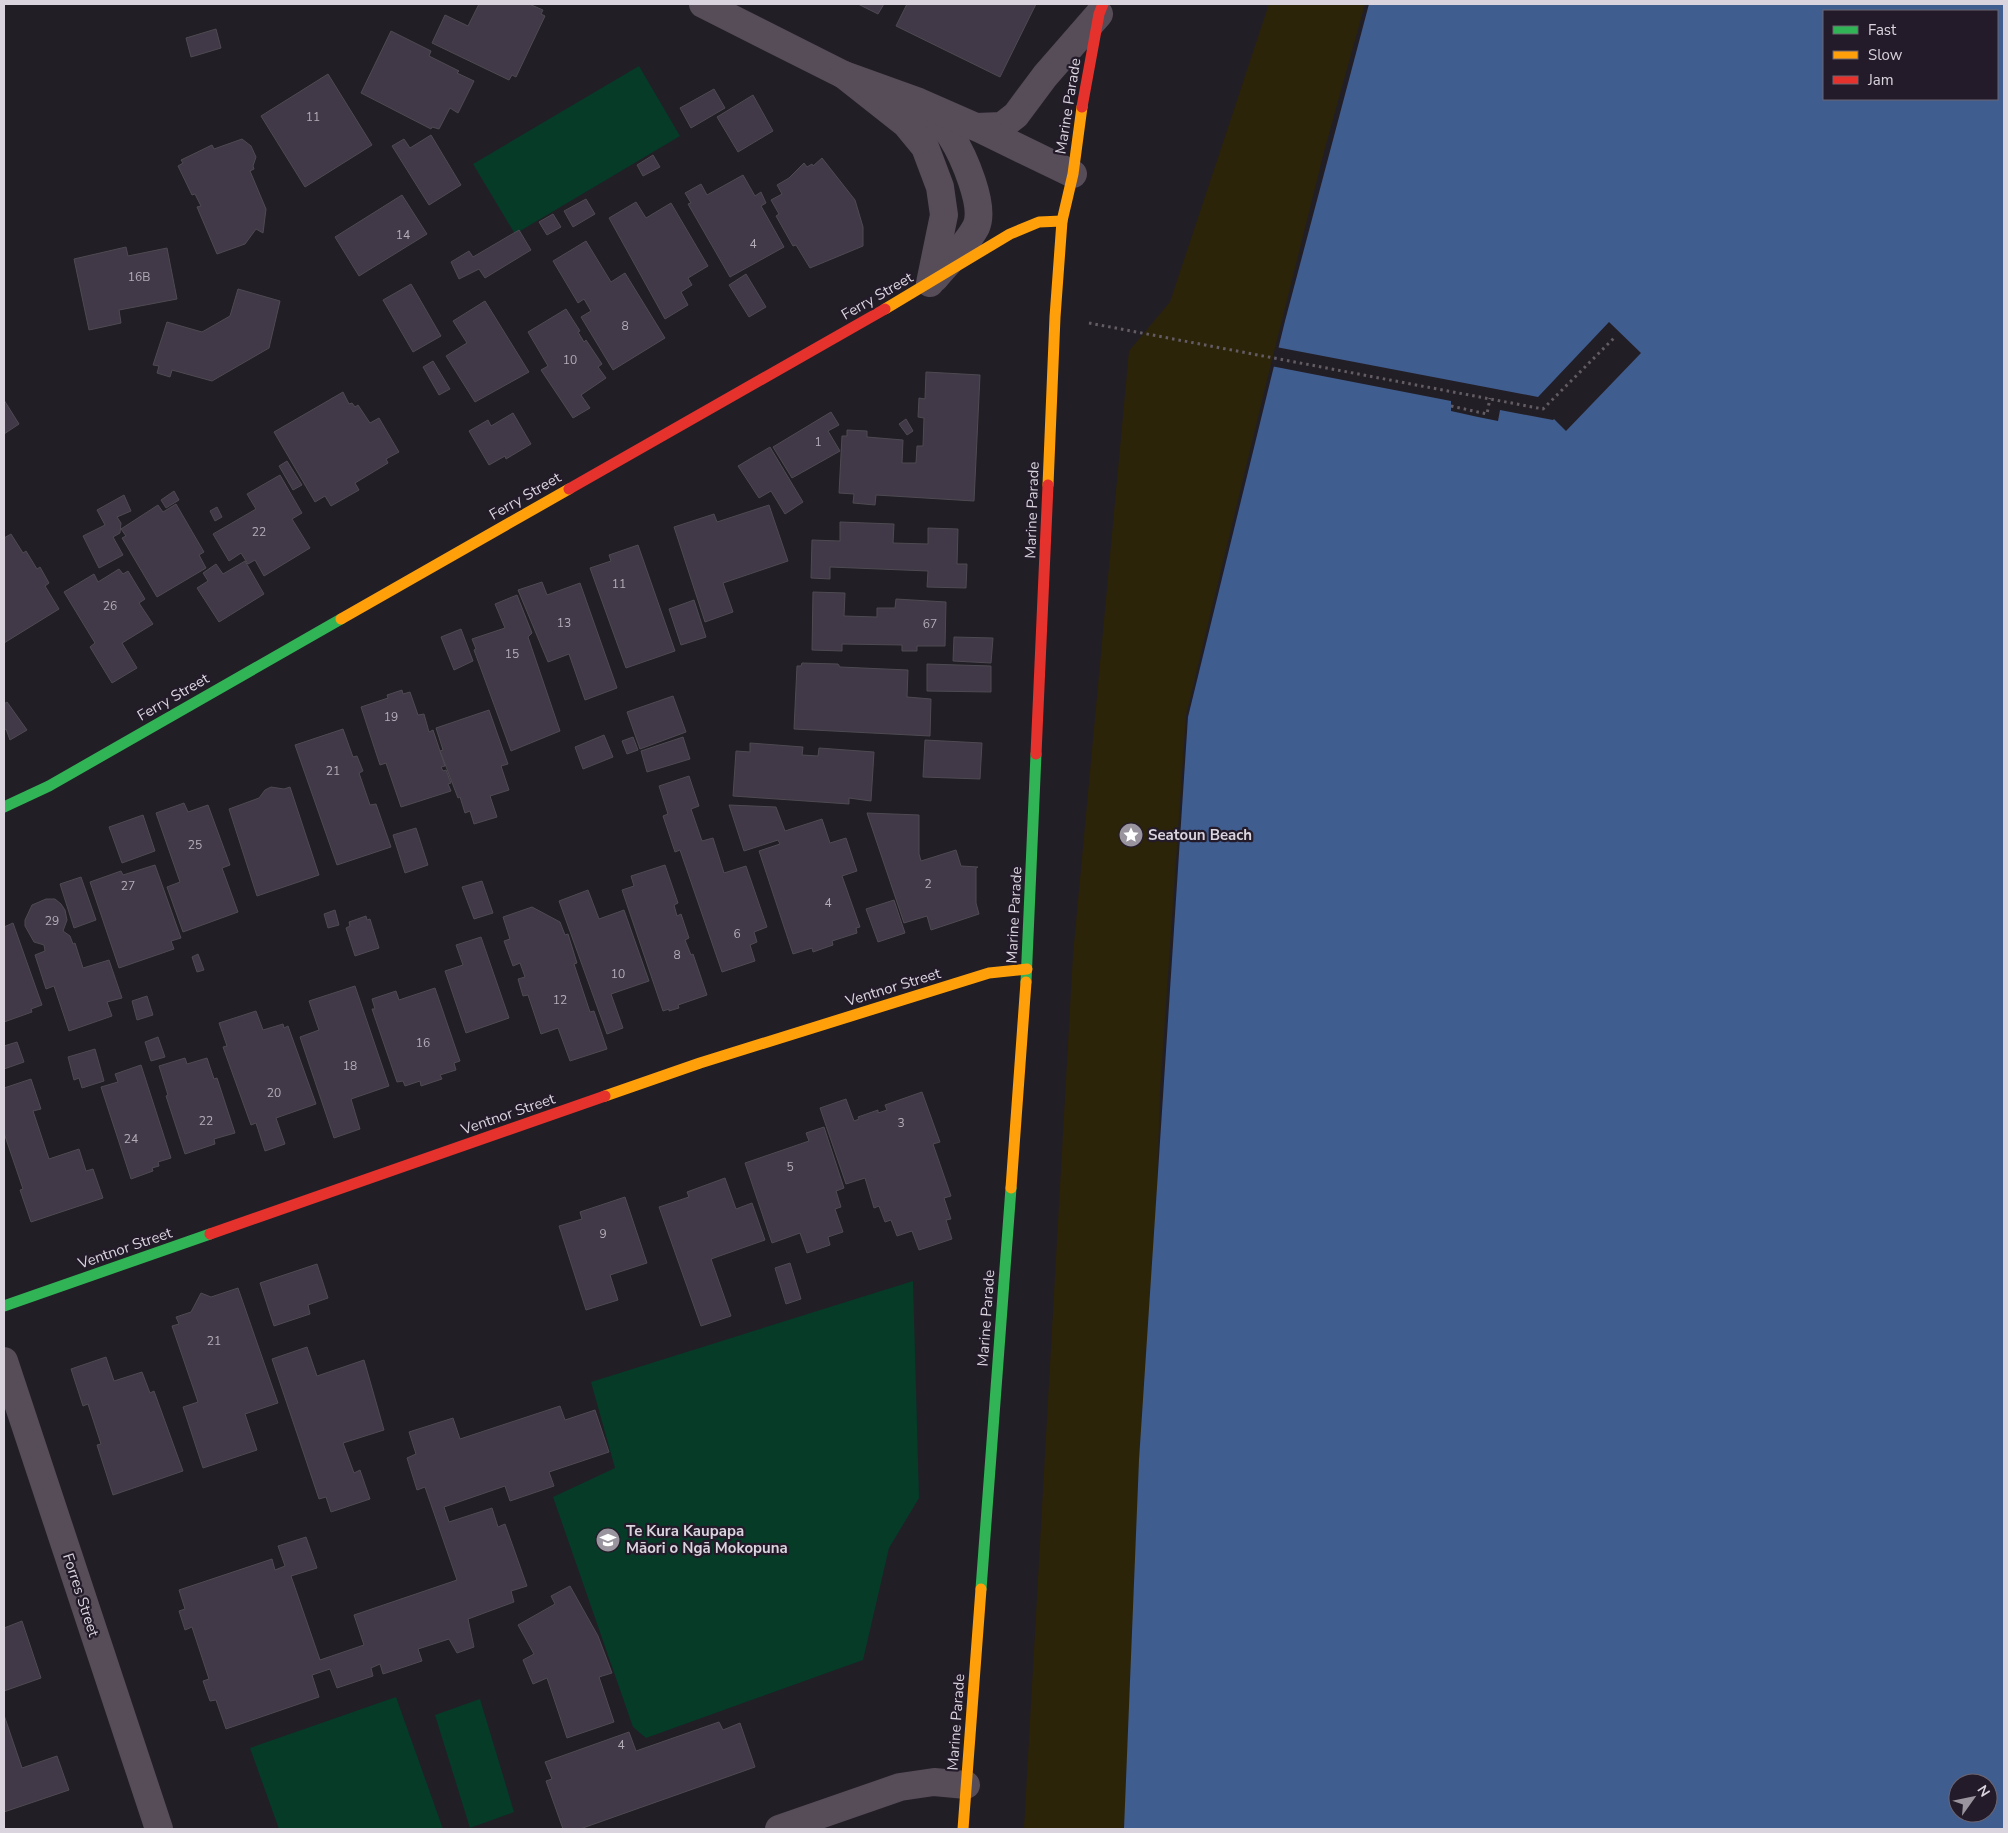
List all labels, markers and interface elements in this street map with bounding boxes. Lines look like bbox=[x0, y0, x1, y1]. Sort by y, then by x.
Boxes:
legend bbox=[1823, 10, 1998, 100]
text: Fast bbox=[1868, 20, 1897, 40]
text: Slow bbox=[1868, 45, 1903, 65]
street label: Marine Parade bbox=[1051, 57, 1085, 155]
text: Jam bbox=[1867, 70, 1894, 90]
house number: 11 bbox=[306, 109, 320, 125]
house number: 14 bbox=[396, 227, 410, 243]
house number: 4 bbox=[749, 236, 757, 252]
street label: Ferry Street bbox=[838, 267, 917, 325]
house number: 16B bbox=[128, 269, 150, 285]
house number: 8 bbox=[621, 318, 629, 334]
house number: 10 bbox=[563, 352, 577, 368]
house number: 1 bbox=[814, 434, 822, 450]
street label: Marine Parade bbox=[1020, 461, 1044, 559]
street label: Ferry Street bbox=[486, 467, 565, 525]
house number: 22 bbox=[252, 524, 266, 540]
house number: 11 bbox=[612, 576, 626, 592]
house number: 26 bbox=[103, 598, 117, 614]
house number: 13 bbox=[557, 615, 571, 631]
house number: 67 bbox=[923, 616, 937, 632]
house number: 15 bbox=[505, 646, 519, 662]
street label: Ferry Street bbox=[134, 668, 213, 726]
house number: 19 bbox=[384, 709, 398, 725]
house number: 21 bbox=[326, 763, 340, 779]
place icon: Seatoun Beach bbox=[1118, 822, 1144, 848]
place label: Seatoun Beach bbox=[1148, 825, 1252, 845]
house number: 25 bbox=[188, 837, 202, 853]
street label: Marine Parade bbox=[1001, 866, 1027, 964]
house number: 2 bbox=[924, 876, 932, 892]
house number: 27 bbox=[121, 878, 135, 894]
house number: 4 bbox=[824, 895, 832, 911]
house number: 29 bbox=[45, 913, 59, 929]
house number: 6 bbox=[733, 926, 741, 942]
house number: 8 bbox=[673, 947, 681, 963]
street label: Ventnor Street bbox=[842, 963, 944, 1011]
house number: 10 bbox=[611, 966, 625, 982]
house number: 12 bbox=[553, 992, 567, 1008]
house number: 16 bbox=[416, 1035, 430, 1051]
house number: 18 bbox=[343, 1058, 357, 1074]
house number: 20 bbox=[267, 1085, 281, 1101]
street label: Ventnor Street bbox=[457, 1088, 558, 1140]
house number: 22 bbox=[199, 1113, 213, 1129]
house number: 3 bbox=[897, 1115, 905, 1131]
house number: 24 bbox=[124, 1131, 138, 1147]
house number: 5 bbox=[786, 1159, 794, 1175]
street label: Ventnor Street bbox=[74, 1222, 175, 1274]
house number: 9 bbox=[599, 1226, 607, 1242]
street label: Marine Parade bbox=[973, 1269, 999, 1367]
house number: 21 bbox=[207, 1333, 221, 1349]
place label: Te Kura Kaupapa Māori o Ngā Mokopuna bbox=[626, 1521, 788, 1558]
school or university icon: Te Kura Kaupapa Māori o Ngā Mokopuna bbox=[595, 1527, 621, 1553]
street label: Forres Street bbox=[58, 1551, 104, 1640]
street label: Marine Parade bbox=[943, 1673, 969, 1771]
house number: 4 bbox=[617, 1737, 625, 1753]
north arrow bbox=[1948, 1773, 1998, 1823]
text: N bbox=[1973, 1782, 1994, 1801]

